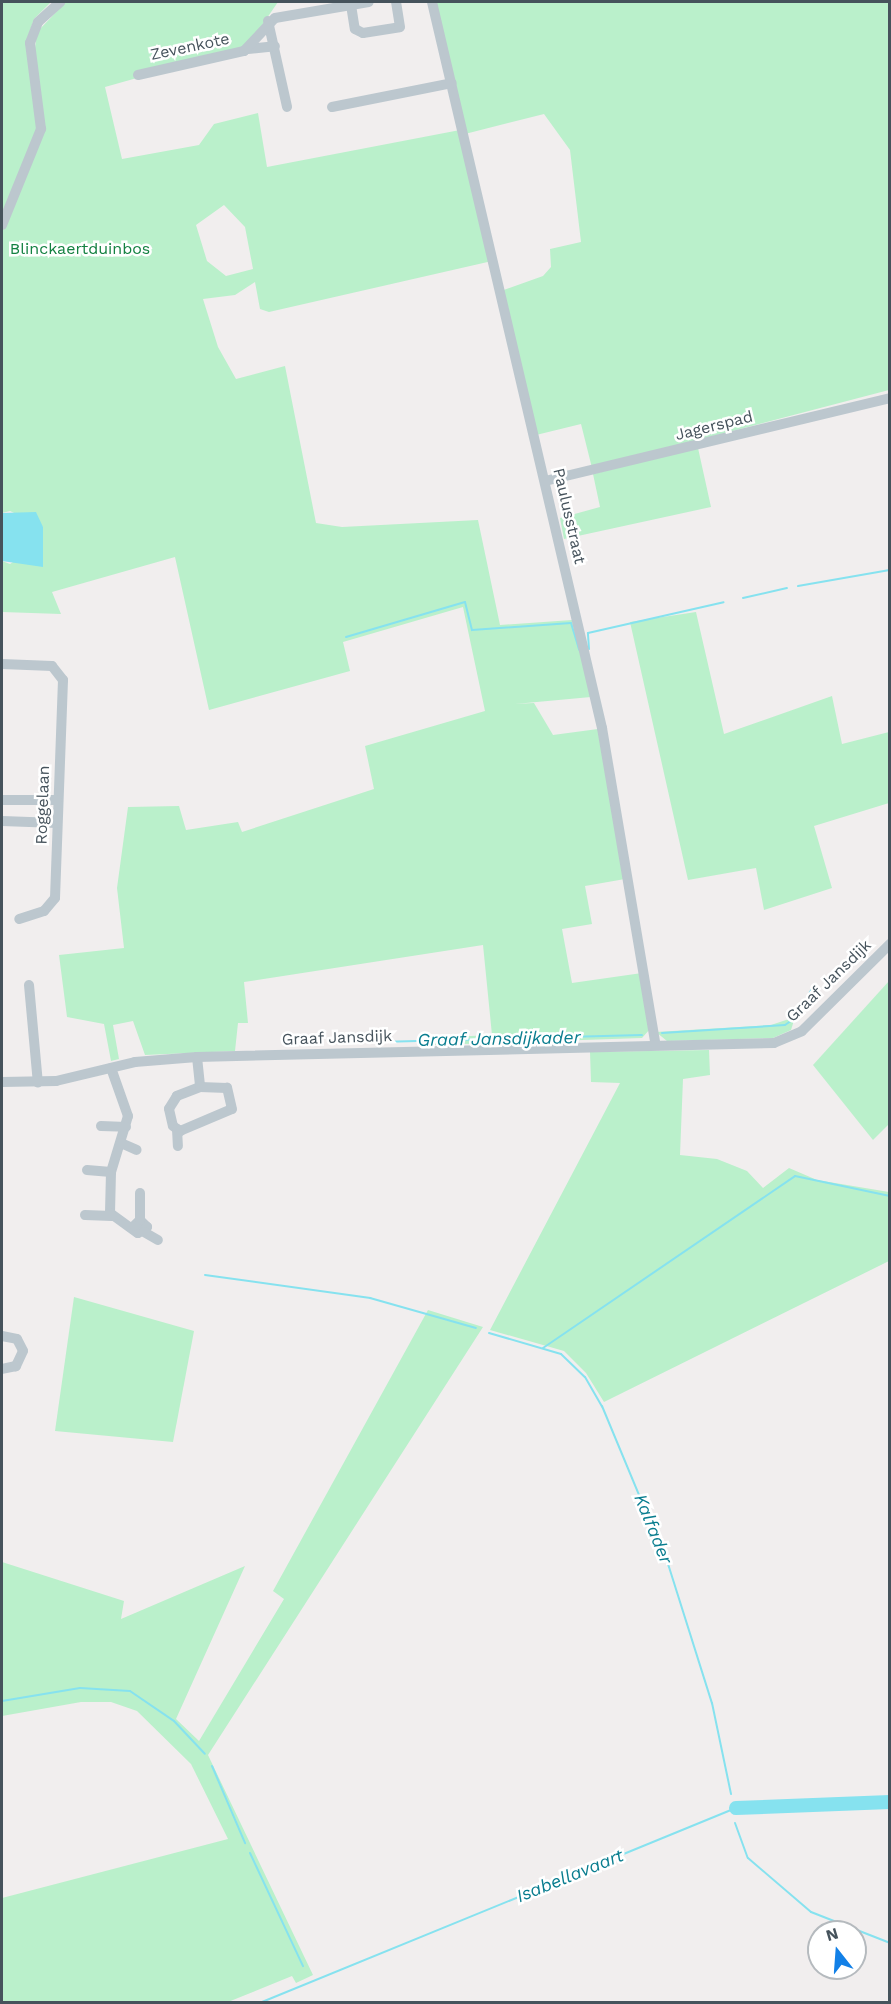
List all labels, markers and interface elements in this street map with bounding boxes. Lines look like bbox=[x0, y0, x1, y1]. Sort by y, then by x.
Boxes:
street label: Zevenkote bbox=[149, 29, 231, 65]
park label: Blinckaertduinbos bbox=[10, 239, 150, 259]
street label: Jagerspad bbox=[673, 407, 755, 445]
street label: Paulusstraat bbox=[549, 466, 589, 566]
street label: Roggelaan bbox=[32, 765, 54, 845]
street label: Graaf Jansdijk bbox=[782, 935, 876, 1027]
street label: Graaf Jansdijk bbox=[281, 1026, 393, 1050]
water label: Graaf Jansdijkader bbox=[417, 1027, 581, 1051]
water label: Kalfader bbox=[629, 1491, 677, 1567]
water label: Isabellavaart bbox=[513, 1845, 627, 1907]
north arrow bbox=[807, 1920, 867, 1980]
text: N bbox=[824, 1923, 841, 1945]

